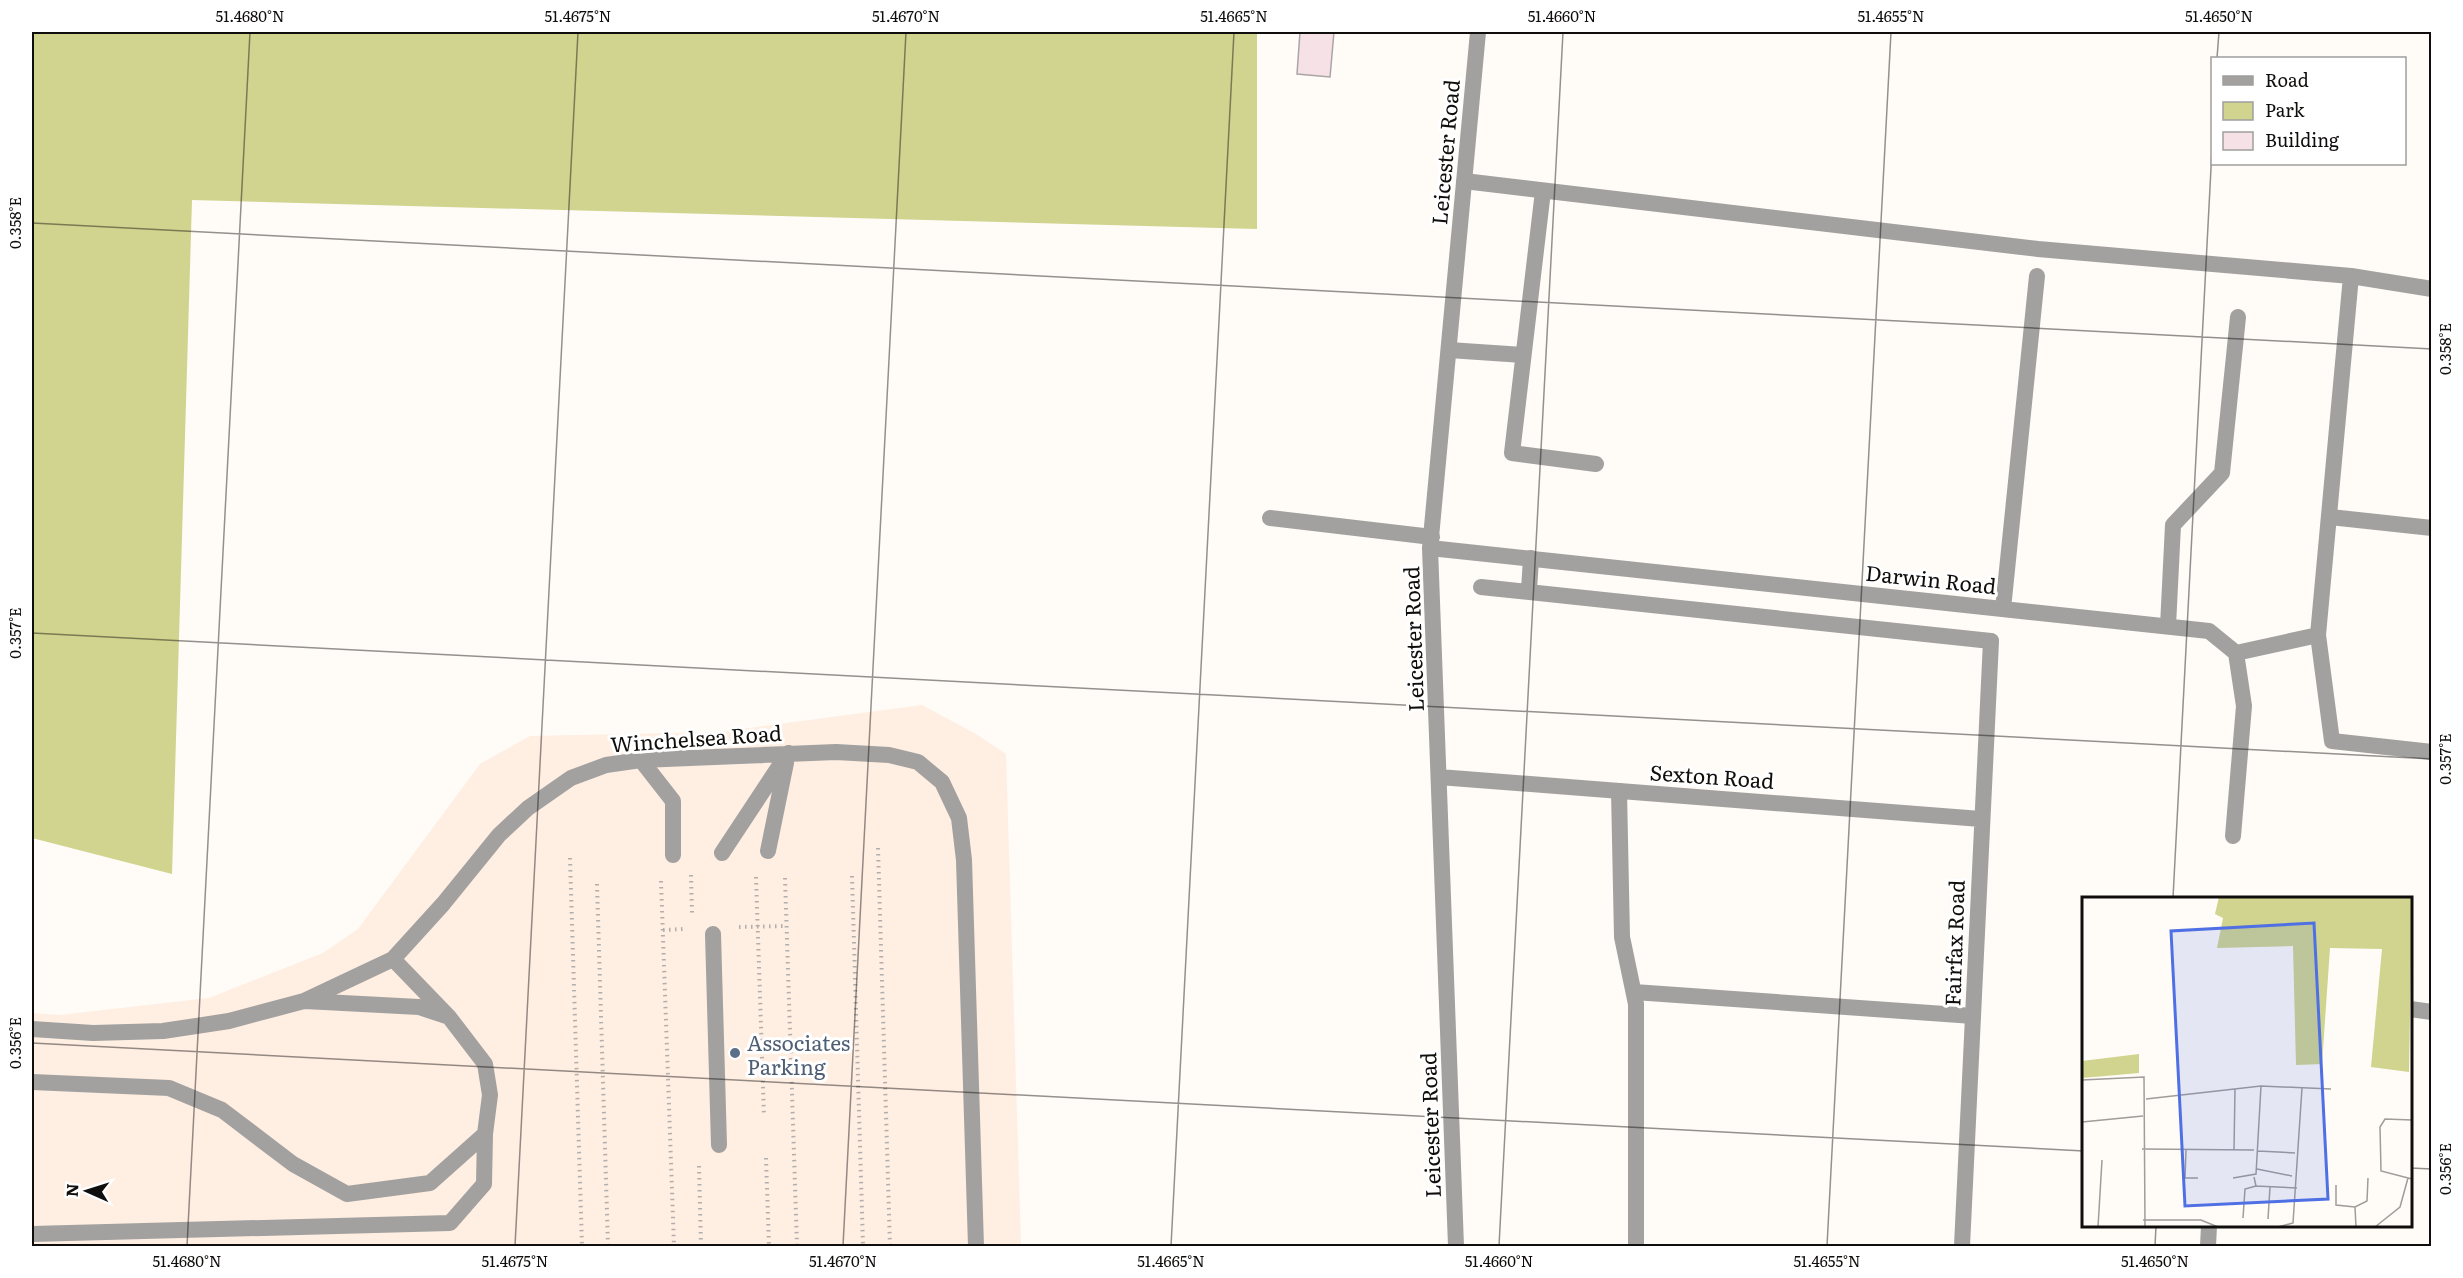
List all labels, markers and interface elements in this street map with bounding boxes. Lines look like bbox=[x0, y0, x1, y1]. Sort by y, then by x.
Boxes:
text: 51.4680°N bbox=[216, 4, 284, 27]
text: 51.4675°N bbox=[545, 4, 611, 27]
text: 51.4670°N bbox=[872, 4, 940, 27]
text: 51.4665°N bbox=[1200, 4, 1268, 27]
text: 51.4660°N bbox=[1528, 4, 1596, 27]
text: 51.4655°N bbox=[1857, 4, 1925, 27]
text: 51.4650°N bbox=[2185, 4, 2253, 27]
legend bbox=[2211, 57, 2406, 165]
text: Road bbox=[2265, 66, 2309, 93]
street label: Leicester Road bbox=[1422, 78, 1466, 226]
text: Park bbox=[2265, 96, 2306, 123]
text: Building bbox=[2265, 126, 2340, 153]
text: 0.358°E bbox=[3, 197, 26, 249]
text: 0.358°E bbox=[2433, 323, 2456, 375]
street label: Darwin Road bbox=[1864, 556, 1998, 600]
street label: Leicester Road bbox=[1394, 566, 1430, 712]
text: 0.357°E bbox=[3, 607, 26, 659]
street label: Winchelsea Road bbox=[609, 716, 783, 758]
text: 0.357°E bbox=[2433, 733, 2456, 785]
street label: Sexton Road bbox=[1649, 755, 1775, 795]
street label: Fairfax Road bbox=[1935, 879, 1971, 1007]
inset map bbox=[2082, 897, 2412, 1227]
text: 0.356°E bbox=[3, 1017, 26, 1069]
place label: Associates Parking bbox=[747, 1026, 850, 1081]
marker: Associates Parking bbox=[728, 1046, 742, 1060]
street label: Leicester Road bbox=[1411, 1052, 1447, 1198]
text: 0.356°E bbox=[2433, 1143, 2456, 1195]
north arrow bbox=[57, 1161, 117, 1221]
text: N bbox=[59, 1183, 83, 1198]
text: 51.4680°N bbox=[153, 1249, 221, 1272]
text: 51.4675°N bbox=[482, 1249, 548, 1272]
text: 51.4670°N bbox=[809, 1249, 877, 1272]
text: 51.4665°N bbox=[1137, 1249, 1205, 1272]
text: 51.4660°N bbox=[1465, 1249, 1533, 1272]
text: 51.4655°N bbox=[1793, 1249, 1861, 1272]
text: 51.4650°N bbox=[2121, 1249, 2189, 1272]

